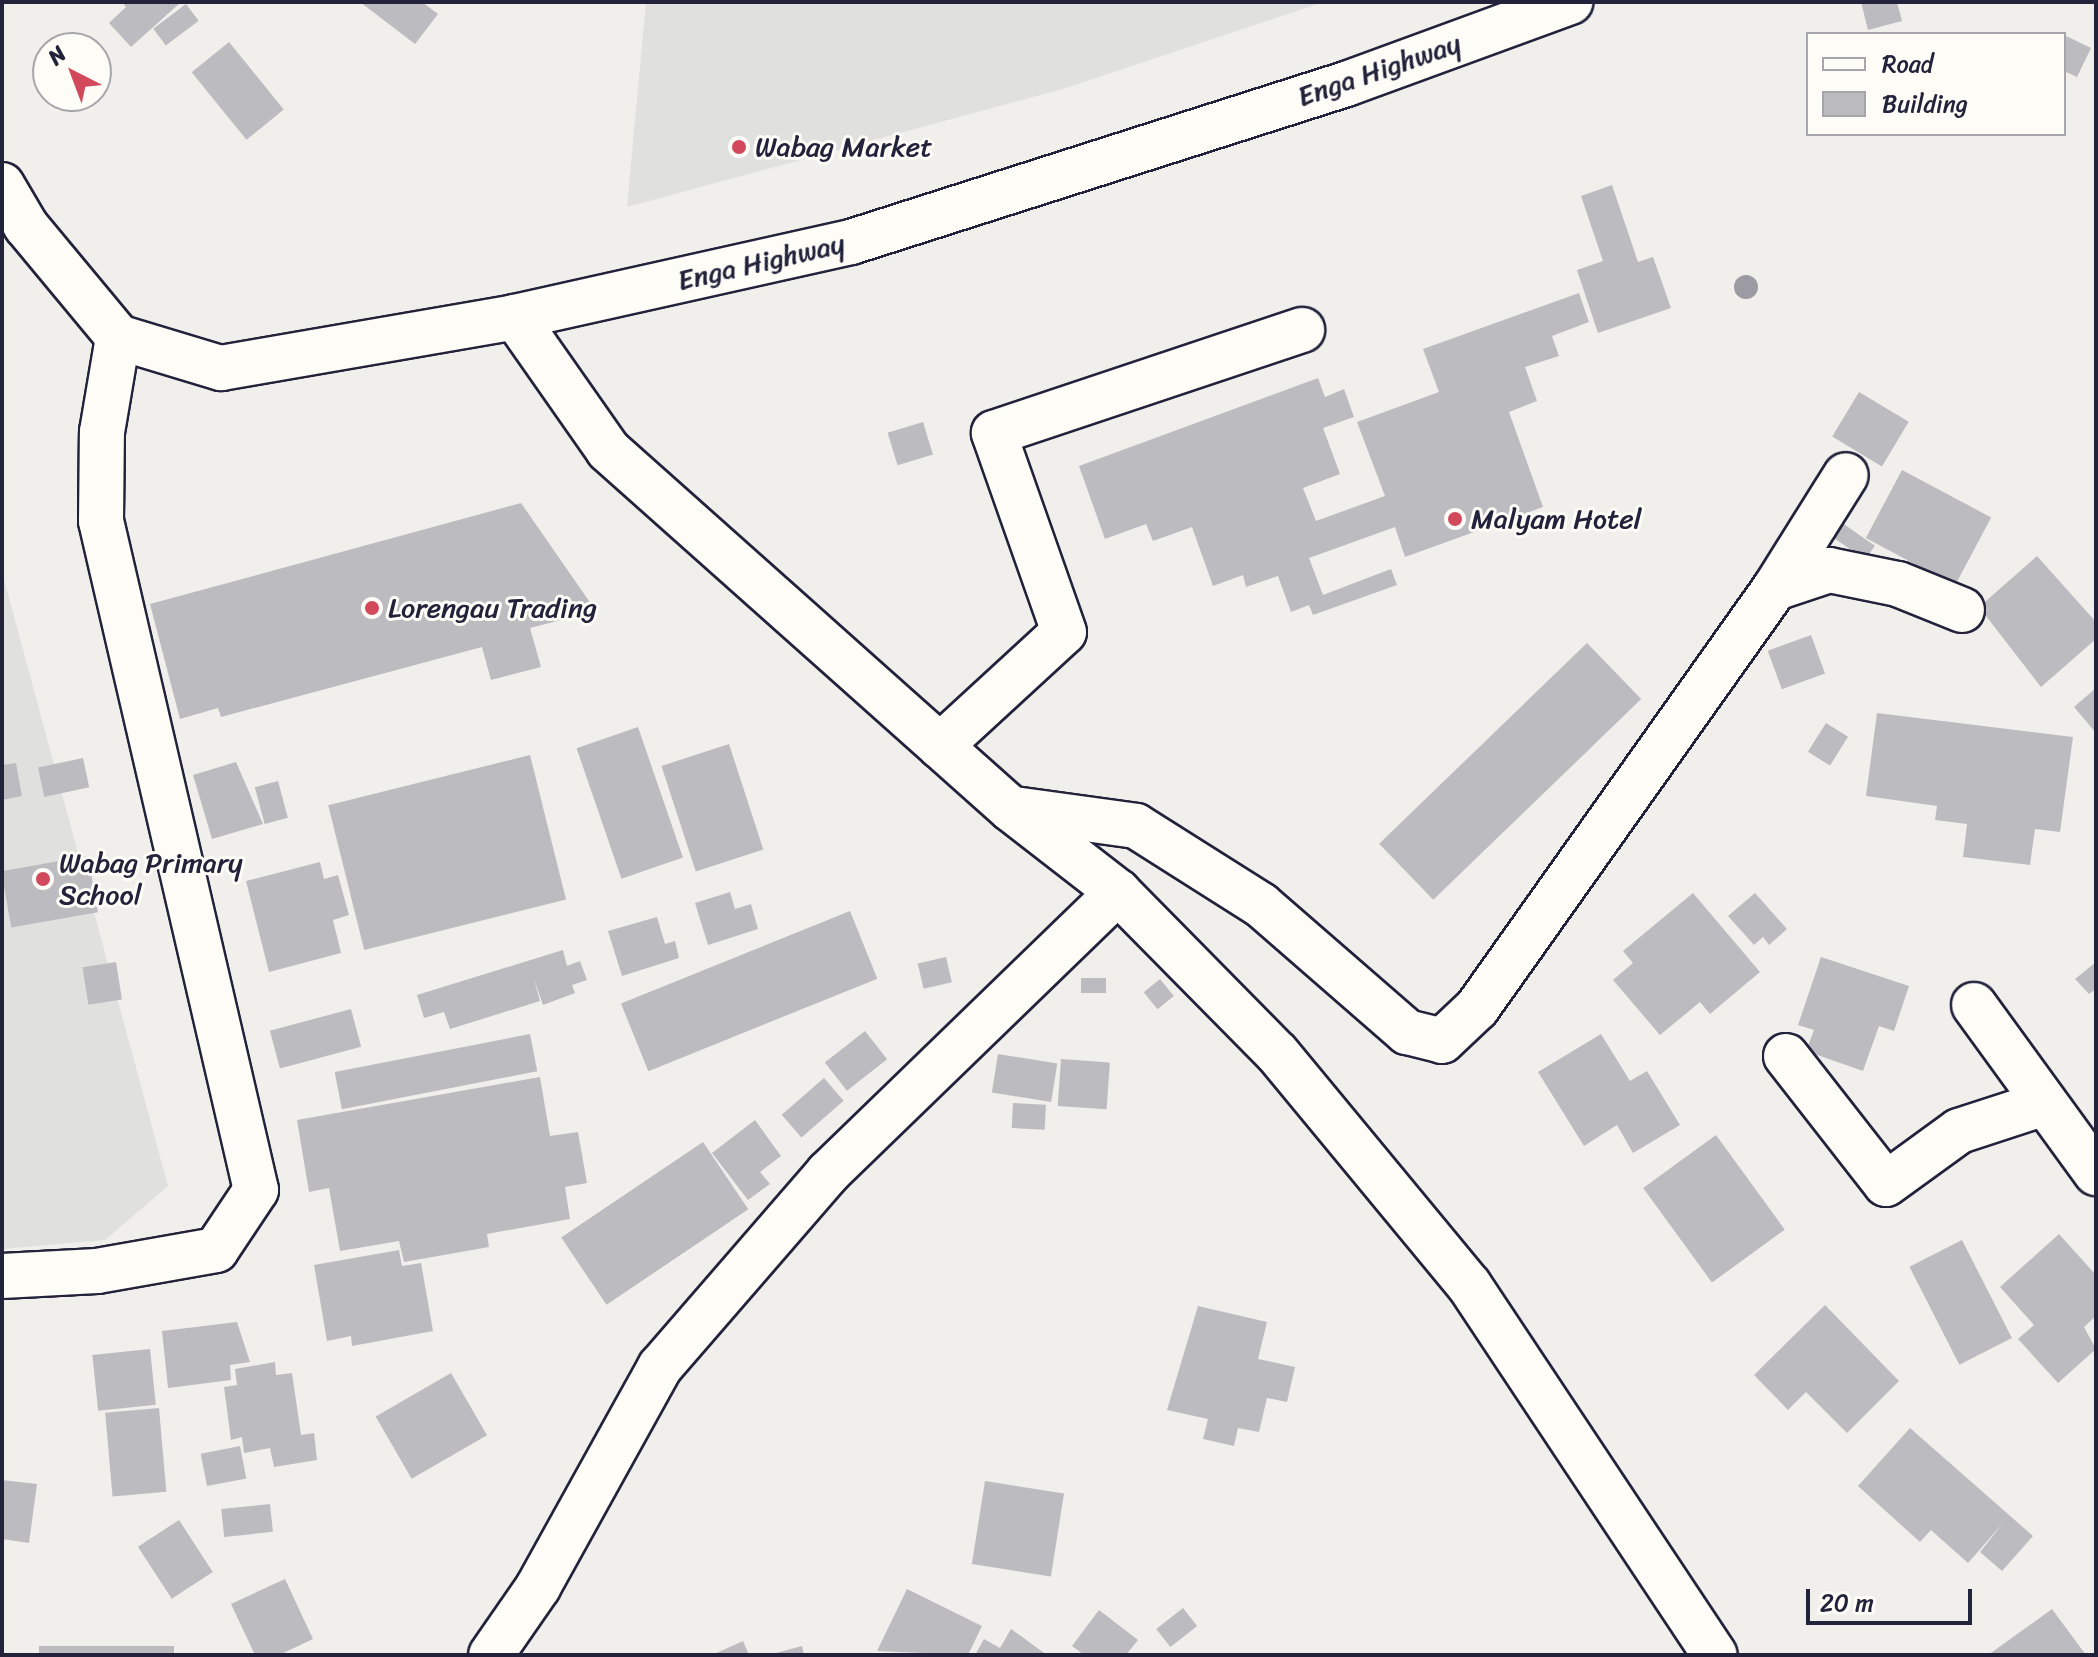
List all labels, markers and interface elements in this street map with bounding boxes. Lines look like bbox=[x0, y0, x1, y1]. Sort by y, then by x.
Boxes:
street label: Enga Highway bbox=[1293, 26, 1465, 114]
north arrow bbox=[32, 32, 112, 112]
legend bbox=[1806, 32, 2066, 136]
text: N bbox=[38, 36, 76, 75]
text: Road bbox=[1882, 43, 1933, 85]
text: Building bbox=[1882, 83, 1968, 125]
place label: Wabag Market bbox=[755, 130, 930, 164]
marker: Wabag Market bbox=[730, 138, 748, 156]
street label: Enga Highway bbox=[674, 226, 848, 298]
place label: Malyam Hotel bbox=[1471, 502, 1642, 536]
marker: Malyam Hotel bbox=[1446, 510, 1464, 528]
place label: Lorengau Trading bbox=[388, 591, 597, 625]
marker: Lorengau Trading bbox=[363, 599, 381, 617]
place label: Wabag Primary School bbox=[59, 846, 243, 912]
marker: Wabag Primary School bbox=[34, 870, 52, 888]
scale bar bbox=[1810, 1573, 1976, 1623]
text: 20 m bbox=[1820, 1582, 1874, 1624]

